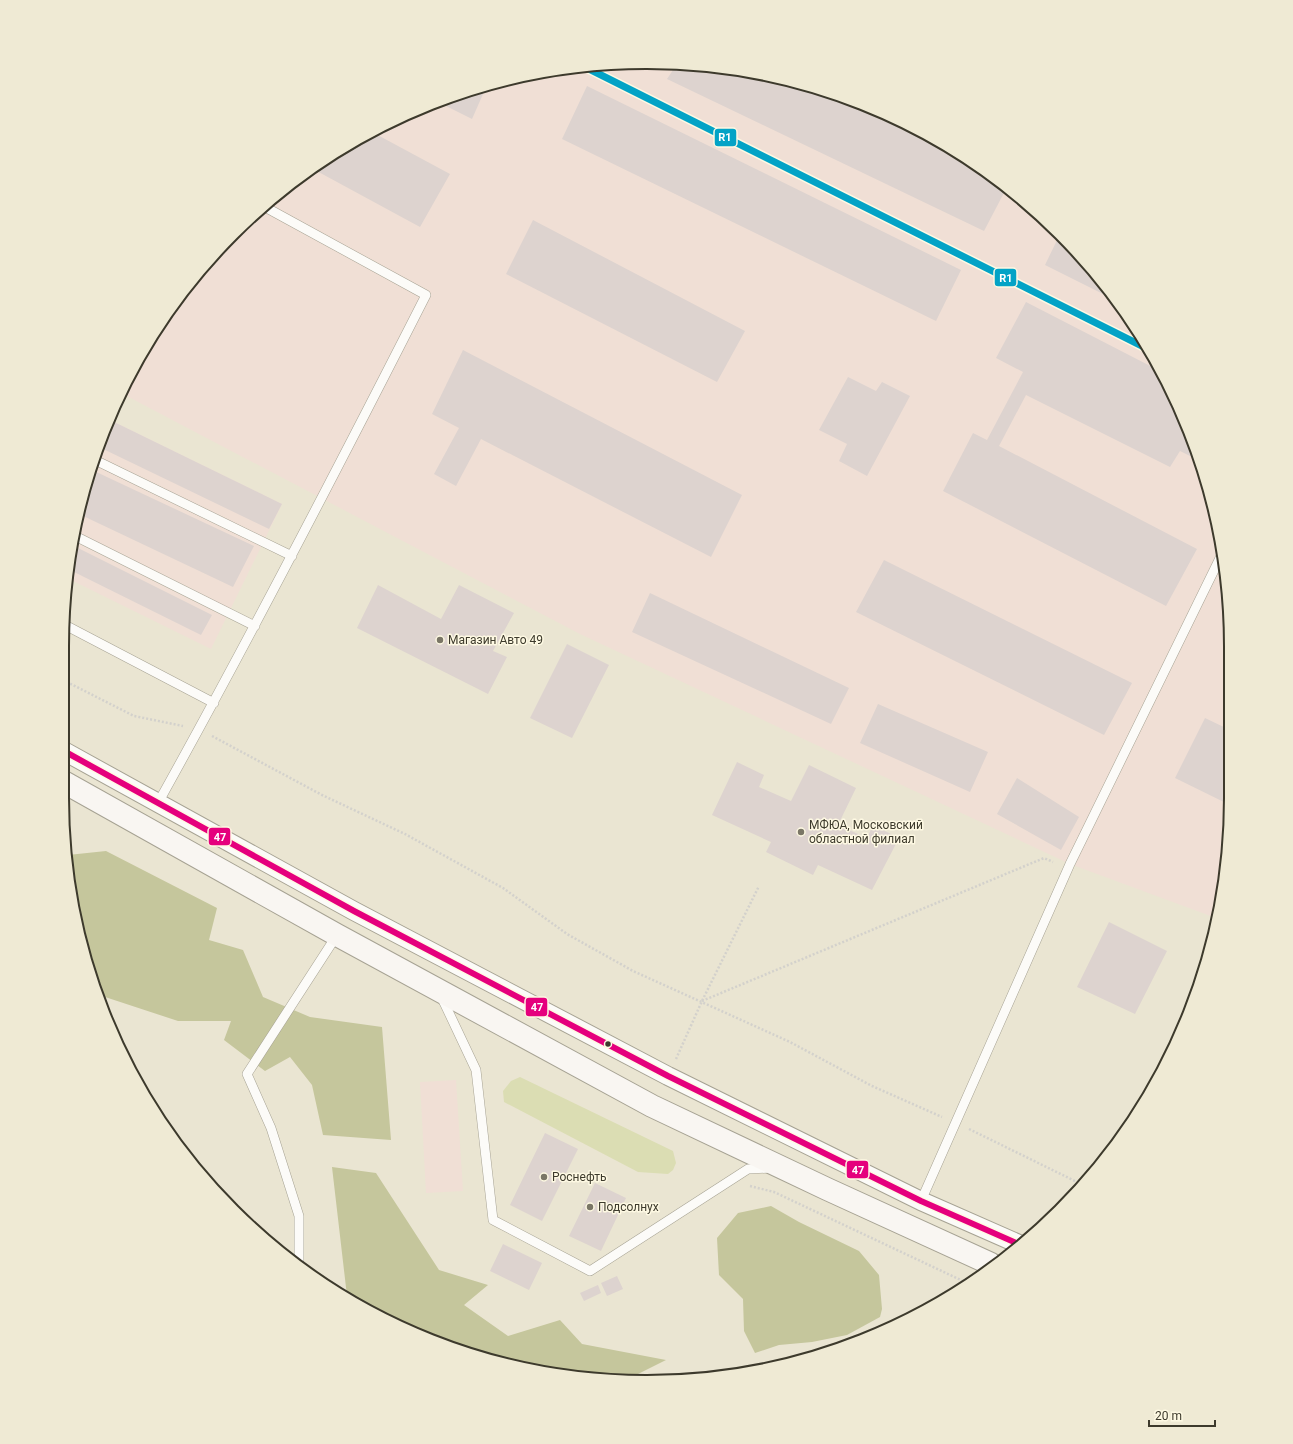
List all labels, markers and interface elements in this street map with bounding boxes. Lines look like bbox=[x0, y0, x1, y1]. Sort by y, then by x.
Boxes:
line badge: R1 bbox=[714, 128, 737, 147]
text: R1 bbox=[718, 131, 732, 144]
line badge: R1 bbox=[994, 268, 1017, 287]
text: R1 bbox=[999, 272, 1013, 285]
place label: Магазин Авто 49 bbox=[448, 633, 543, 647]
marker: Магазин Авто 49 bbox=[435, 635, 445, 645]
place label: МФЮА, Московский областной филиал bbox=[809, 818, 923, 846]
line badge: 47 bbox=[208, 827, 231, 846]
marker: МФЮА, Московский областной филиал bbox=[796, 827, 806, 837]
text: 47 bbox=[214, 831, 226, 844]
line badge: 47 bbox=[525, 997, 548, 1017]
text: 47 bbox=[531, 1001, 543, 1014]
unlabelled marker bbox=[603, 1039, 613, 1049]
line badge: 47 bbox=[846, 1160, 869, 1179]
text: 47 bbox=[852, 1164, 864, 1177]
place label: Роснефть bbox=[552, 1170, 606, 1184]
marker: Роснефть bbox=[539, 1172, 549, 1182]
place label: Подсолнух bbox=[598, 1200, 659, 1214]
marker: Подсолнух bbox=[585, 1202, 595, 1212]
scale bar bbox=[1149, 1402, 1215, 1428]
text: 20 m bbox=[1155, 1409, 1182, 1423]

